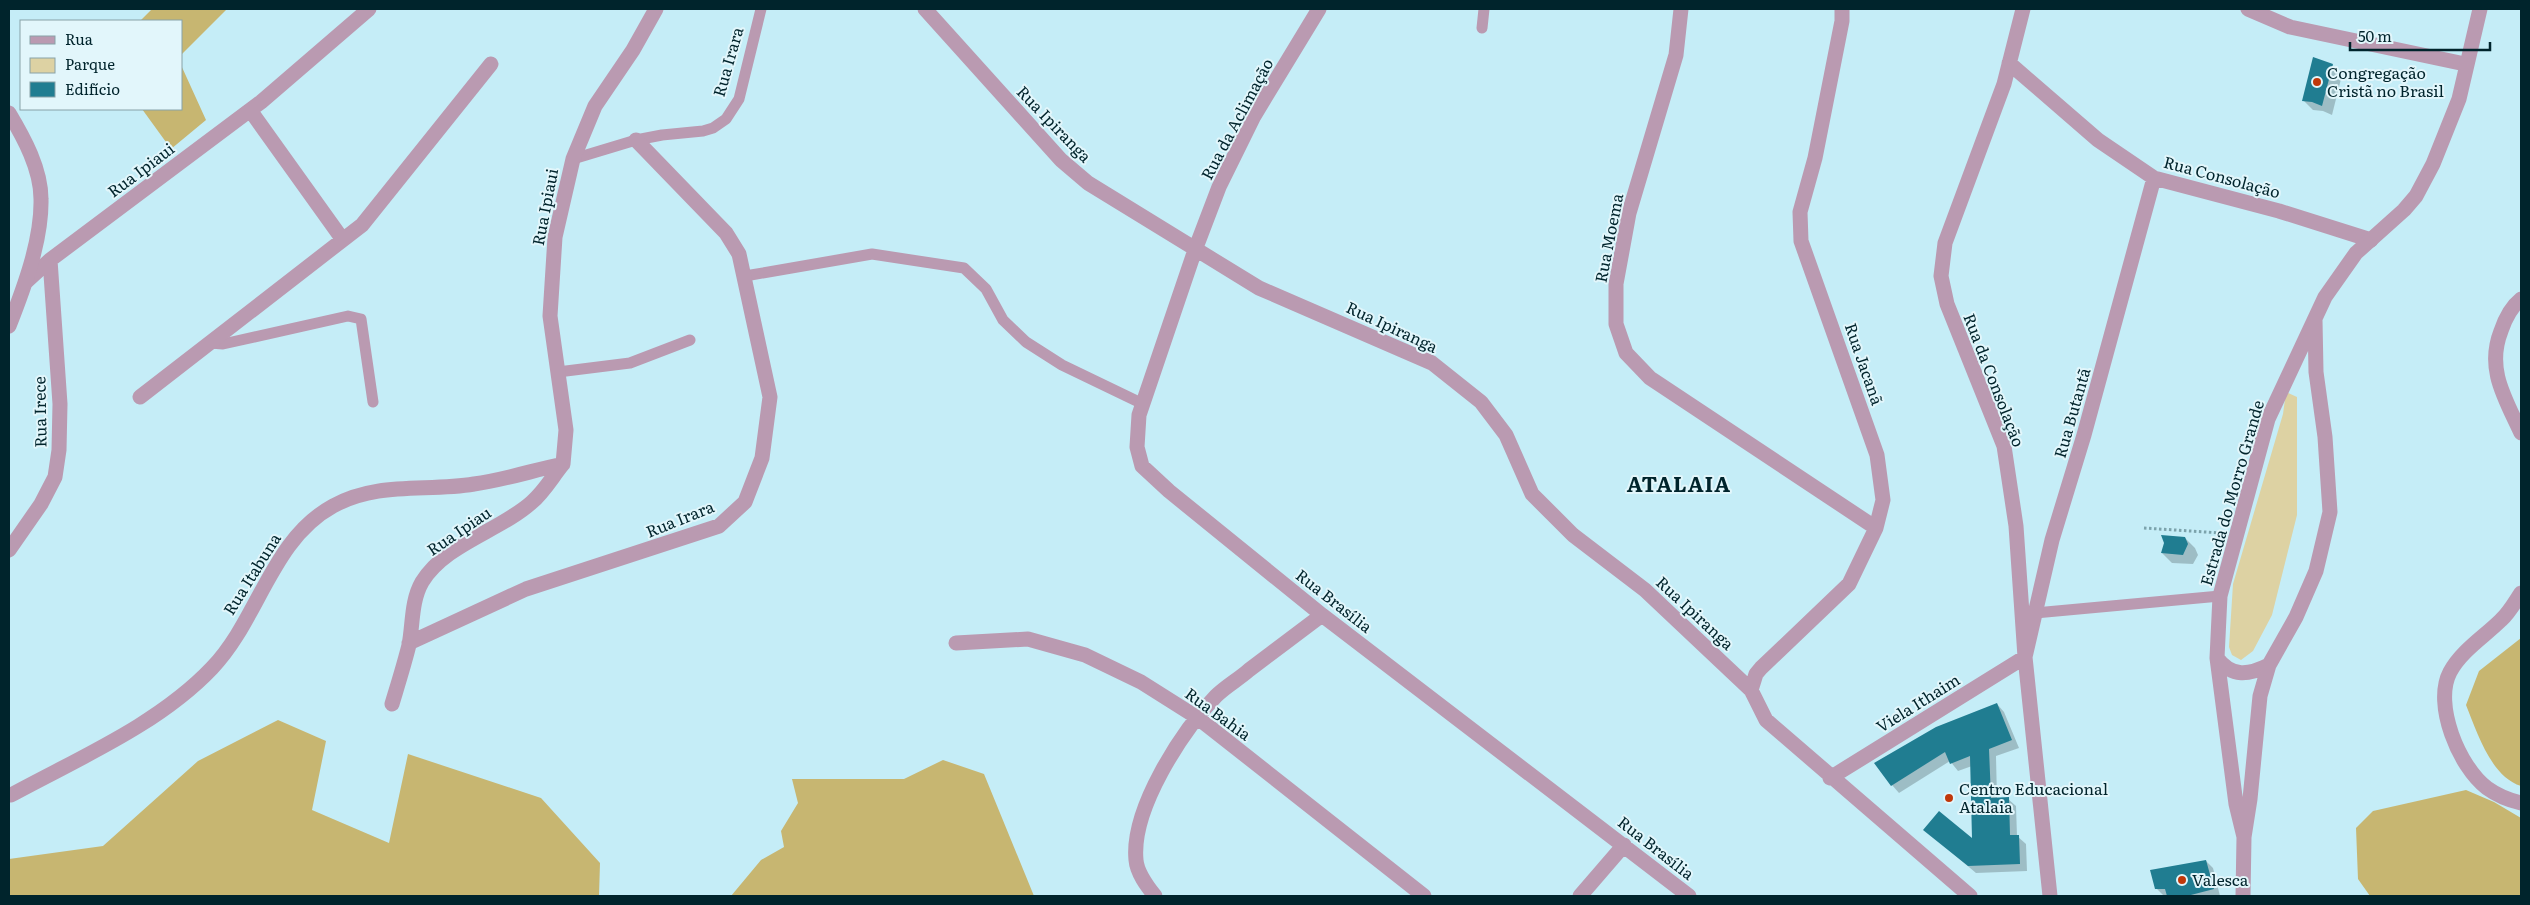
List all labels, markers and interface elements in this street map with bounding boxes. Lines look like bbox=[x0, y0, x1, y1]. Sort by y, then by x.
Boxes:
legend bbox=[20, 20, 182, 110]
scale bar bbox=[2350, 20, 2490, 52]
street label: Rua Irara bbox=[706, 24, 749, 99]
text: 50 m bbox=[2358, 24, 2392, 47]
text: Rua bbox=[65, 27, 94, 50]
text: Parque bbox=[65, 52, 115, 75]
street label: Rua da Aclimação bbox=[1194, 53, 1278, 184]
place label: Congregação Cristã no Brasil bbox=[2327, 60, 2444, 102]
marker: Congregação Cristã no Brasil bbox=[2311, 76, 2323, 88]
text: Edifício bbox=[65, 77, 120, 100]
street label: Rua Ipiranga bbox=[1012, 80, 1098, 167]
street label: Rua Ipiaui bbox=[102, 136, 179, 202]
street label: Rua Consolação bbox=[2161, 149, 2283, 203]
street label: Rua Ipiaui bbox=[525, 166, 563, 248]
street label: Rua Moema bbox=[1588, 191, 1628, 284]
street label: Rua Ipiranga bbox=[1343, 294, 1443, 358]
street label: Rua da Consolação bbox=[1958, 309, 2031, 450]
street label: Rua Jacanã bbox=[1840, 319, 1890, 408]
street label: Rua Butantã bbox=[2047, 364, 2095, 461]
street label: Rua Irece bbox=[26, 376, 52, 448]
street label: Estrada do Morro Grande bbox=[2193, 397, 2269, 588]
district label: ATALAIA bbox=[1627, 467, 1731, 498]
street label: Rua Irara bbox=[642, 493, 718, 543]
street label: Rua Ipiau bbox=[421, 500, 495, 561]
street label: Rua Itabuna bbox=[216, 528, 286, 619]
street label: Rua Brasília bbox=[1291, 563, 1378, 638]
street label: Rua Ipiranga bbox=[1651, 570, 1740, 655]
street label: Viela Ithaim bbox=[1871, 667, 1964, 737]
street label: Rua Bahia bbox=[1181, 681, 1257, 746]
place label: Centro Educacional Atalaia bbox=[1959, 776, 2108, 818]
marker: Centro Educacional Atalaia bbox=[1943, 792, 1955, 804]
street label: Rua Brasília bbox=[1613, 810, 1700, 885]
place label: Valesca bbox=[2192, 867, 2249, 891]
marker: Valesca bbox=[2176, 874, 2188, 886]

